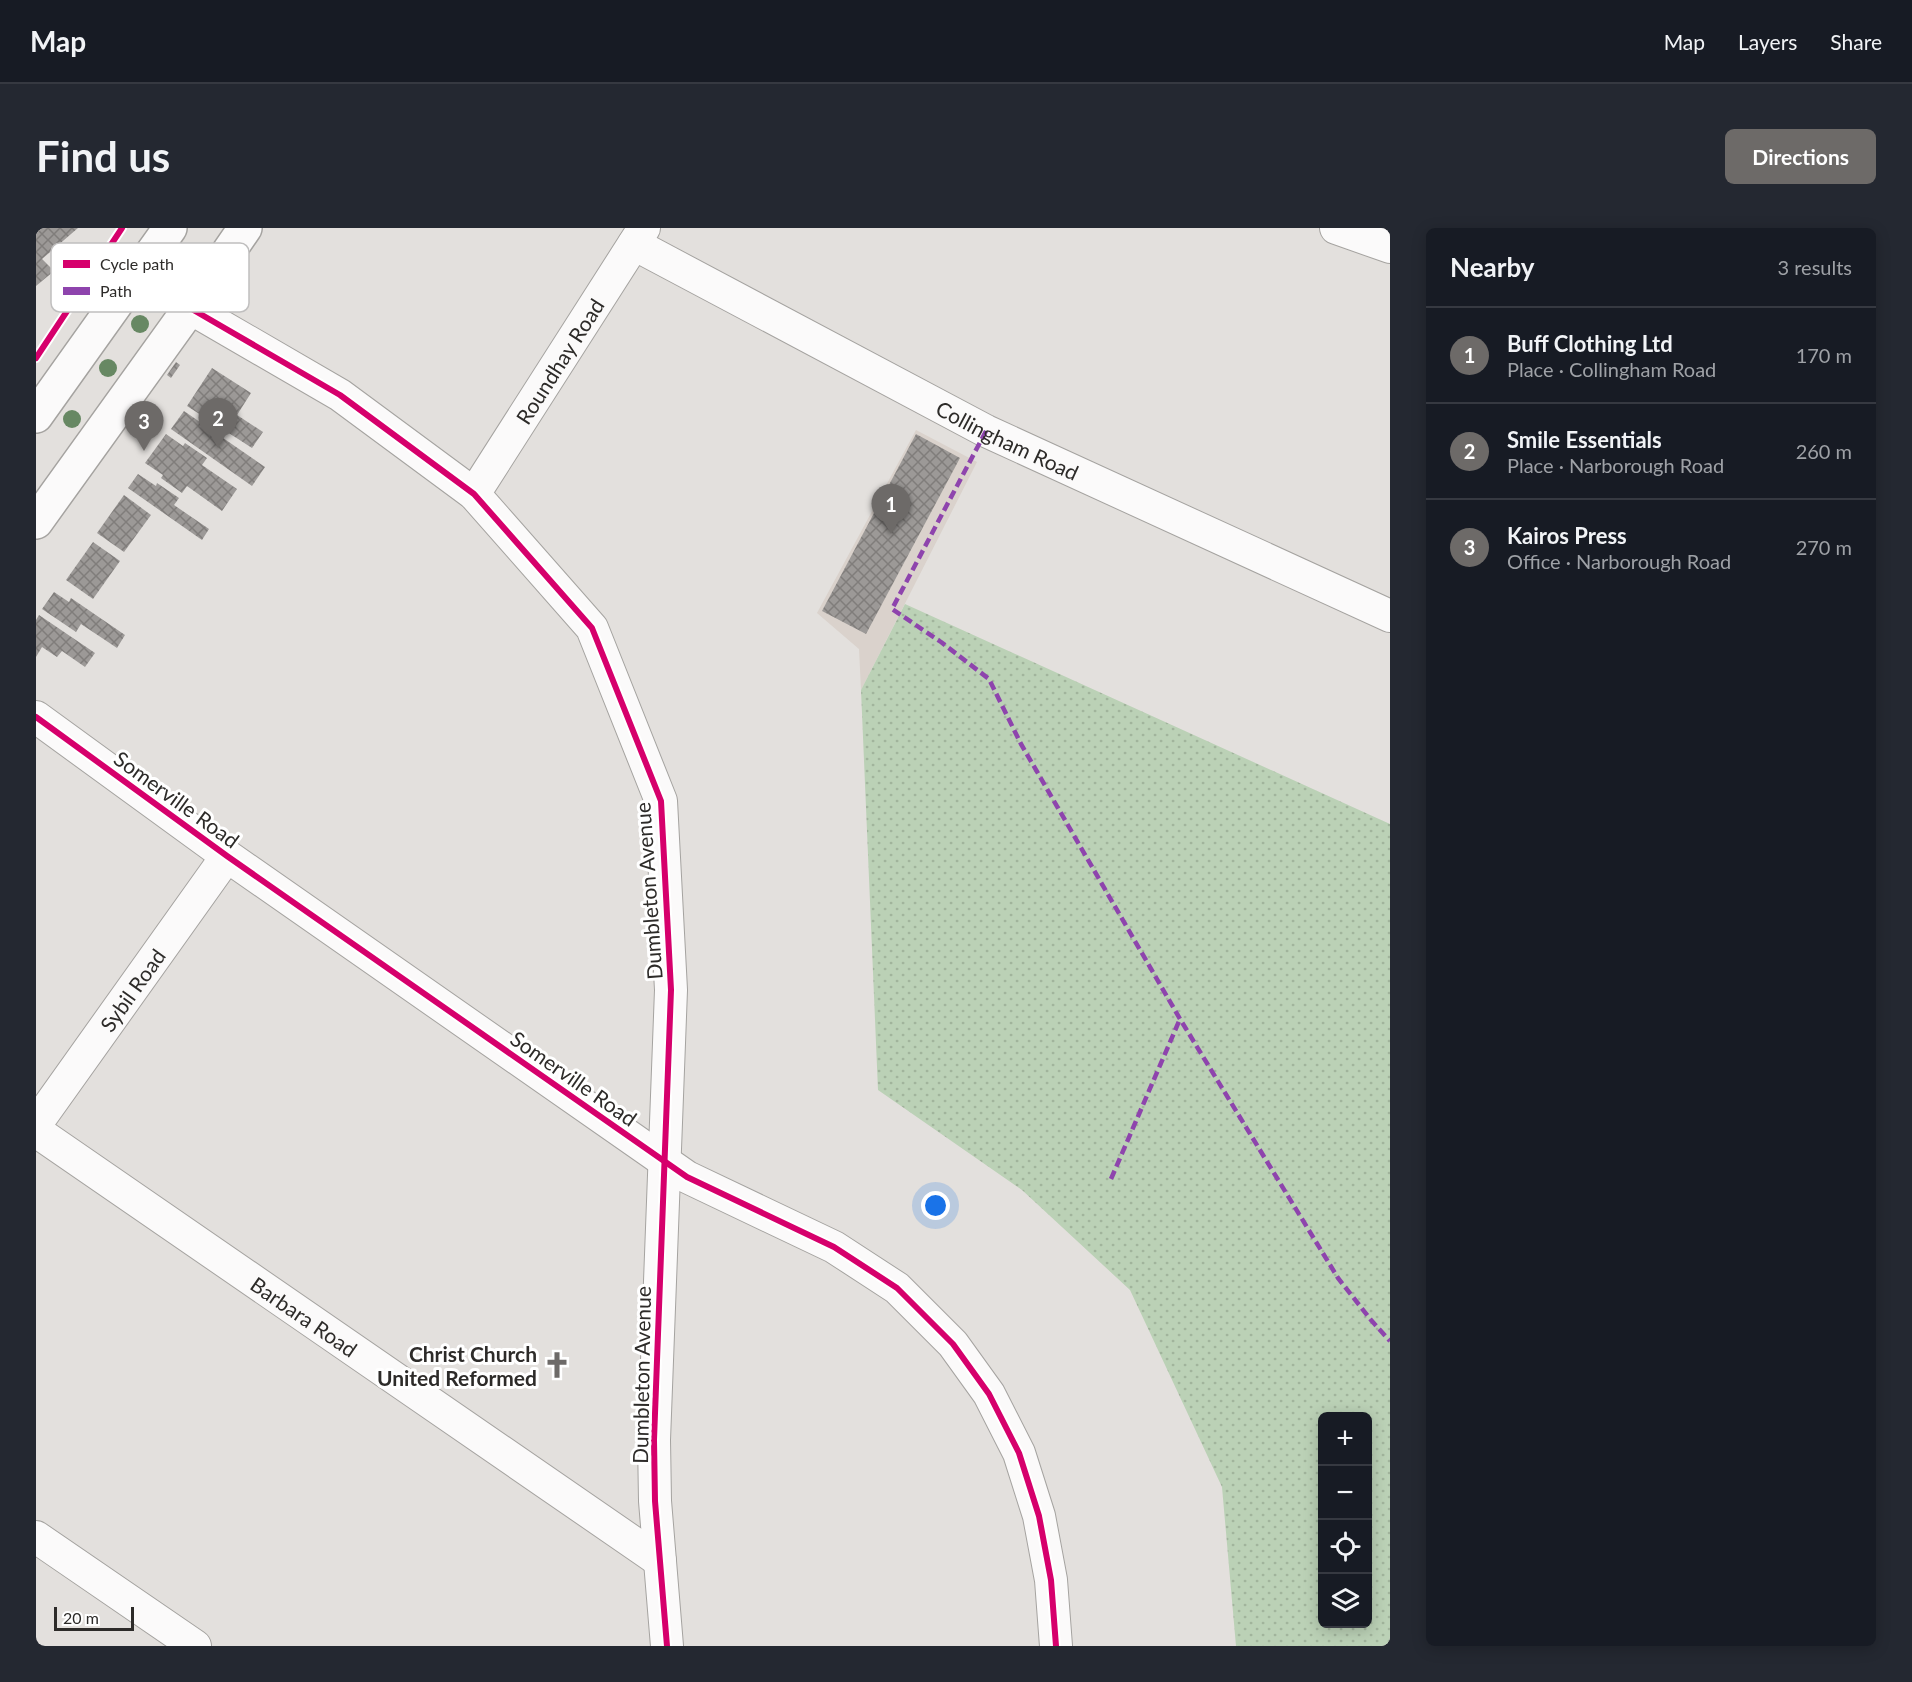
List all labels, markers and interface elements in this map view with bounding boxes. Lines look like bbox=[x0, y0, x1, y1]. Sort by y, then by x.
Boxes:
text: Map bbox=[30, 24, 86, 58]
text: Map bbox=[1664, 29, 1705, 54]
text: Layers bbox=[1738, 29, 1797, 54]
text: Share bbox=[1830, 29, 1882, 54]
button: Directions bbox=[1725, 129, 1876, 184]
text: Find us bbox=[36, 131, 170, 181]
legend bbox=[51, 243, 249, 312]
text: Nearby bbox=[1450, 251, 1535, 283]
text: Cycle path bbox=[100, 254, 174, 273]
text: 3 results bbox=[1777, 255, 1852, 279]
text: Path bbox=[100, 281, 132, 300]
street label: Roundhay Road bbox=[510, 294, 608, 428]
text: Buff Clothing Ltd bbox=[1507, 330, 1673, 357]
text: 1 bbox=[1464, 343, 1475, 367]
text: 170 m bbox=[1796, 343, 1852, 367]
text: Place · Collingham Road bbox=[1507, 357, 1716, 381]
street label: Collingham Road bbox=[932, 395, 1083, 484]
pin: 2 bbox=[198, 398, 237, 448]
pin: 3 bbox=[124, 402, 164, 451]
text: Smile Essentials bbox=[1507, 426, 1662, 453]
text: 2 bbox=[1464, 439, 1475, 463]
text: 260 m bbox=[1796, 439, 1852, 463]
text: Place · Narborough Road bbox=[1507, 453, 1724, 477]
pin: 1 bbox=[872, 484, 910, 534]
text: Kairos Press bbox=[1507, 522, 1627, 549]
text: 3 bbox=[1464, 535, 1475, 559]
text: 270 m bbox=[1796, 535, 1852, 559]
text: Office · Narborough Road bbox=[1507, 549, 1731, 573]
street label: Somerville Road bbox=[110, 745, 244, 853]
street label: Dumbleton Avenue bbox=[629, 801, 667, 981]
street label: Sybil Road bbox=[94, 944, 170, 1036]
street label: Somerville Road bbox=[506, 1025, 642, 1131]
your location bbox=[921, 1191, 950, 1220]
street label: Barbara Road bbox=[246, 1271, 362, 1361]
street label: Dumbleton Avenue bbox=[627, 1286, 655, 1464]
place label: Christ Church United Reformed bbox=[377, 1341, 537, 1390]
church icon: Christ Church United Reformed bbox=[542, 1350, 572, 1380]
map controls bbox=[1318, 1412, 1372, 1628]
button: + bbox=[1318, 1412, 1372, 1466]
button: − bbox=[1318, 1466, 1372, 1520]
button: locate bbox=[1318, 1520, 1372, 1574]
button: layers bbox=[1318, 1574, 1372, 1628]
scale bar bbox=[54, 1604, 134, 1632]
text: 20 m bbox=[63, 1608, 99, 1627]

